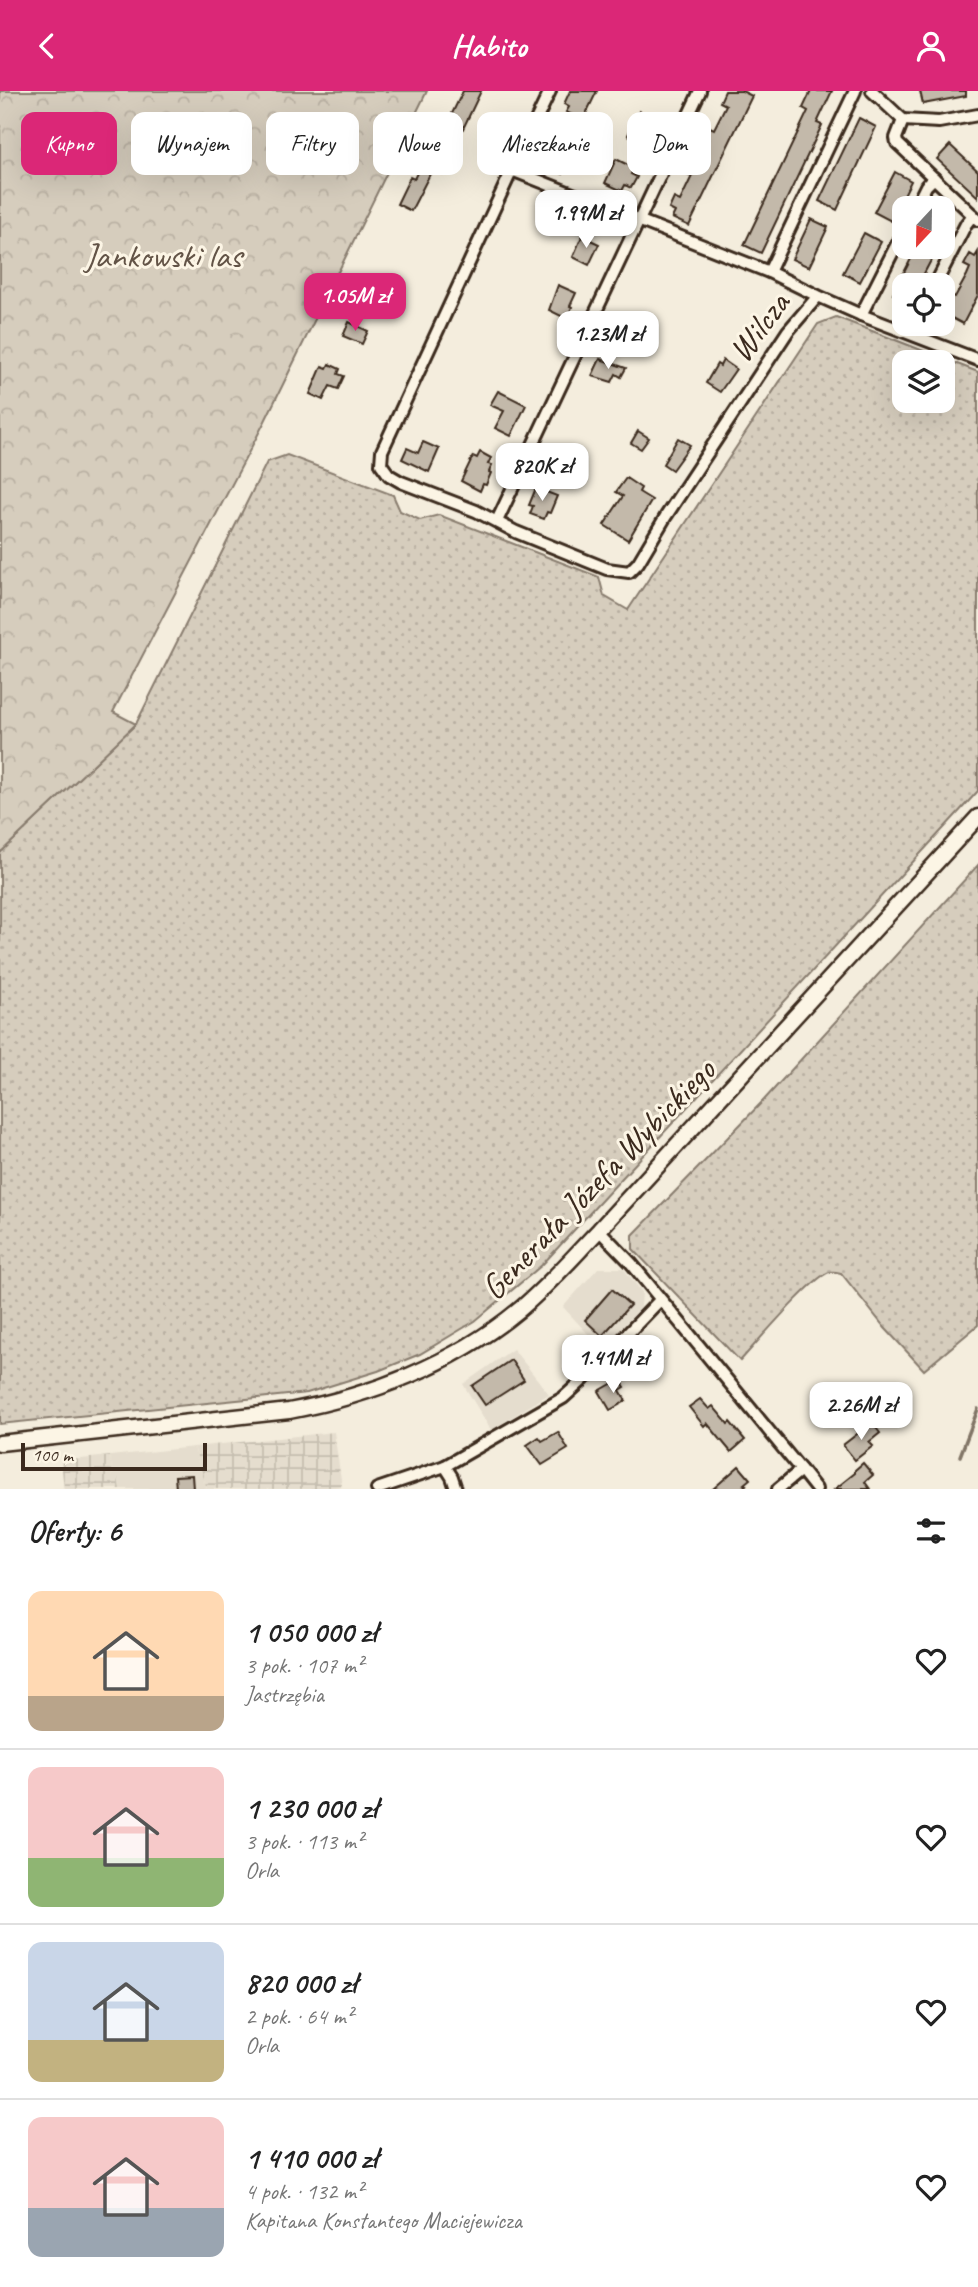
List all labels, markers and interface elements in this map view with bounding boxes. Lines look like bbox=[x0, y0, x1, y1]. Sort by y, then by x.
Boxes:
text: Habito bbox=[451, 25, 527, 66]
icon: back bbox=[28, 27, 66, 65]
icon: person bbox=[912, 27, 950, 65]
chip: Kupno bbox=[21, 112, 117, 175]
chip: Wynajem bbox=[131, 112, 252, 175]
chip: Filtry bbox=[266, 112, 359, 175]
chip: Nowe bbox=[373, 112, 463, 175]
chip: Mieszkanie bbox=[477, 112, 613, 175]
chip: Dom bbox=[627, 112, 711, 175]
pin: 1.99M zł bbox=[514, 191, 658, 250]
north arrow bbox=[892, 196, 956, 259]
map controls bbox=[892, 196, 955, 413]
text: 1.99M zł bbox=[551, 198, 621, 227]
park label: Jankowski las bbox=[82, 233, 245, 278]
pin: 1.05M zł bbox=[283, 273, 427, 333]
button: locate bbox=[892, 273, 955, 336]
text: 1.05M zł bbox=[320, 281, 390, 310]
street label: Wilcza bbox=[718, 282, 801, 371]
pin: 1.23M zł bbox=[536, 311, 680, 371]
text: 1.23M zł bbox=[573, 319, 643, 348]
button: layers bbox=[892, 350, 955, 413]
pin: 820K zł bbox=[477, 443, 607, 503]
text: 820K zł bbox=[512, 451, 572, 480]
street label: Generała Józefa Wybickiego bbox=[471, 1047, 726, 1309]
pin: 1.41M zł bbox=[541, 1335, 685, 1395]
text: 1.41M zł bbox=[578, 1343, 648, 1372]
pin: 2.26M zł bbox=[789, 1383, 933, 1442]
text: 2.26M zł bbox=[826, 1390, 896, 1419]
scale bar bbox=[21, 1440, 206, 1472]
text: 100 m bbox=[32, 1443, 73, 1467]
text: Oferty: 6 bbox=[28, 1512, 121, 1550]
icon: filters bbox=[912, 1512, 950, 1550]
text: 1 050 000 zł bbox=[245, 1613, 377, 1651]
icon: home bbox=[84, 1619, 168, 1703]
icon: heart bbox=[912, 1642, 950, 1680]
text: 3 pok. · 107 m² bbox=[245, 1651, 363, 1680]
text: Jastrzębia bbox=[245, 1680, 324, 1709]
text: 1 230 000 zł bbox=[245, 1789, 377, 1827]
icon: home bbox=[84, 1795, 168, 1879]
icon: heart bbox=[912, 1818, 950, 1856]
text: 3 pok. · 113 m² bbox=[245, 1827, 363, 1856]
text: Orla bbox=[245, 1856, 279, 1885]
text: 820 000 zł bbox=[245, 1964, 357, 2002]
icon: home bbox=[84, 1970, 168, 2054]
icon: heart bbox=[912, 1993, 950, 2031]
text: 2 pok. · 64 m² bbox=[245, 2002, 353, 2031]
text: Orla bbox=[245, 2031, 279, 2060]
text: 1 410 000 zł bbox=[245, 2139, 377, 2177]
icon: home bbox=[84, 2145, 168, 2229]
icon: heart bbox=[912, 2168, 950, 2206]
text: 4 pok. · 132 m² bbox=[245, 2177, 363, 2206]
text: Kapitana Konstantego Maciejewicza bbox=[245, 2206, 522, 2235]

